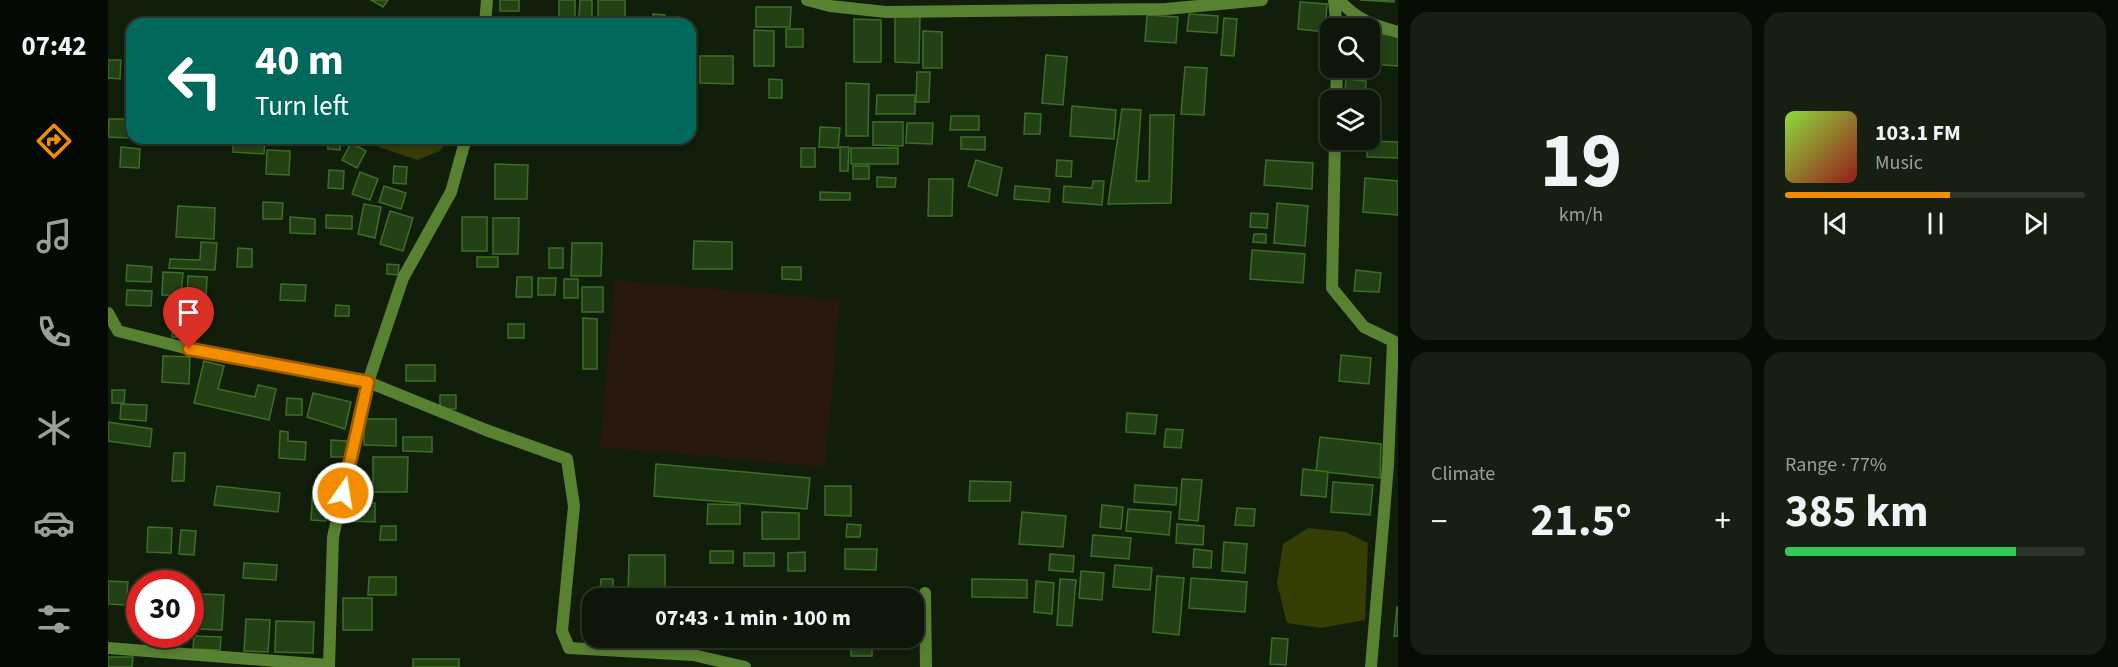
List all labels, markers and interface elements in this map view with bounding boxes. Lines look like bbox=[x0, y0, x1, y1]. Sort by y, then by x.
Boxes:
map controls bbox=[1320, 18, 1380, 150]
button: search bbox=[1320, 18, 1380, 78]
text: 07:42 bbox=[21, 27, 87, 66]
text: 40 m bbox=[255, 31, 344, 91]
icon: left bbox=[156, 42, 234, 120]
text: Turn left bbox=[255, 87, 349, 126]
button: layers bbox=[1320, 90, 1380, 150]
text: 19 bbox=[1540, 106, 1622, 217]
text: 103.1 FM bbox=[1875, 117, 1961, 149]
icon: directions bbox=[33, 120, 75, 162]
text: Music bbox=[1875, 149, 1923, 177]
text: km/h bbox=[1559, 201, 1603, 229]
icon: previous bbox=[1819, 207, 1852, 240]
icon: pause bbox=[1919, 207, 1952, 240]
icon: next bbox=[2019, 207, 2052, 240]
icon: music bbox=[33, 215, 75, 257]
pin bbox=[163, 287, 214, 349]
icon: arrive bbox=[172, 296, 205, 329]
icon: phone bbox=[33, 311, 75, 353]
icon: climate bbox=[33, 407, 75, 449]
text: Range · 77% bbox=[1785, 451, 1886, 479]
text: Climate bbox=[1431, 460, 1495, 488]
position arrow bbox=[311, 461, 375, 525]
text: 385 km bbox=[1785, 480, 1929, 544]
text: 21.5° bbox=[1530, 489, 1632, 553]
text: − bbox=[1431, 498, 1447, 545]
text: + bbox=[1715, 498, 1731, 545]
icon: car bbox=[33, 502, 75, 544]
speed limit sign: 30 bbox=[126, 570, 204, 648]
icon: filters bbox=[33, 598, 75, 640]
text: 07:43 · 1 min · 100 m bbox=[655, 602, 851, 634]

